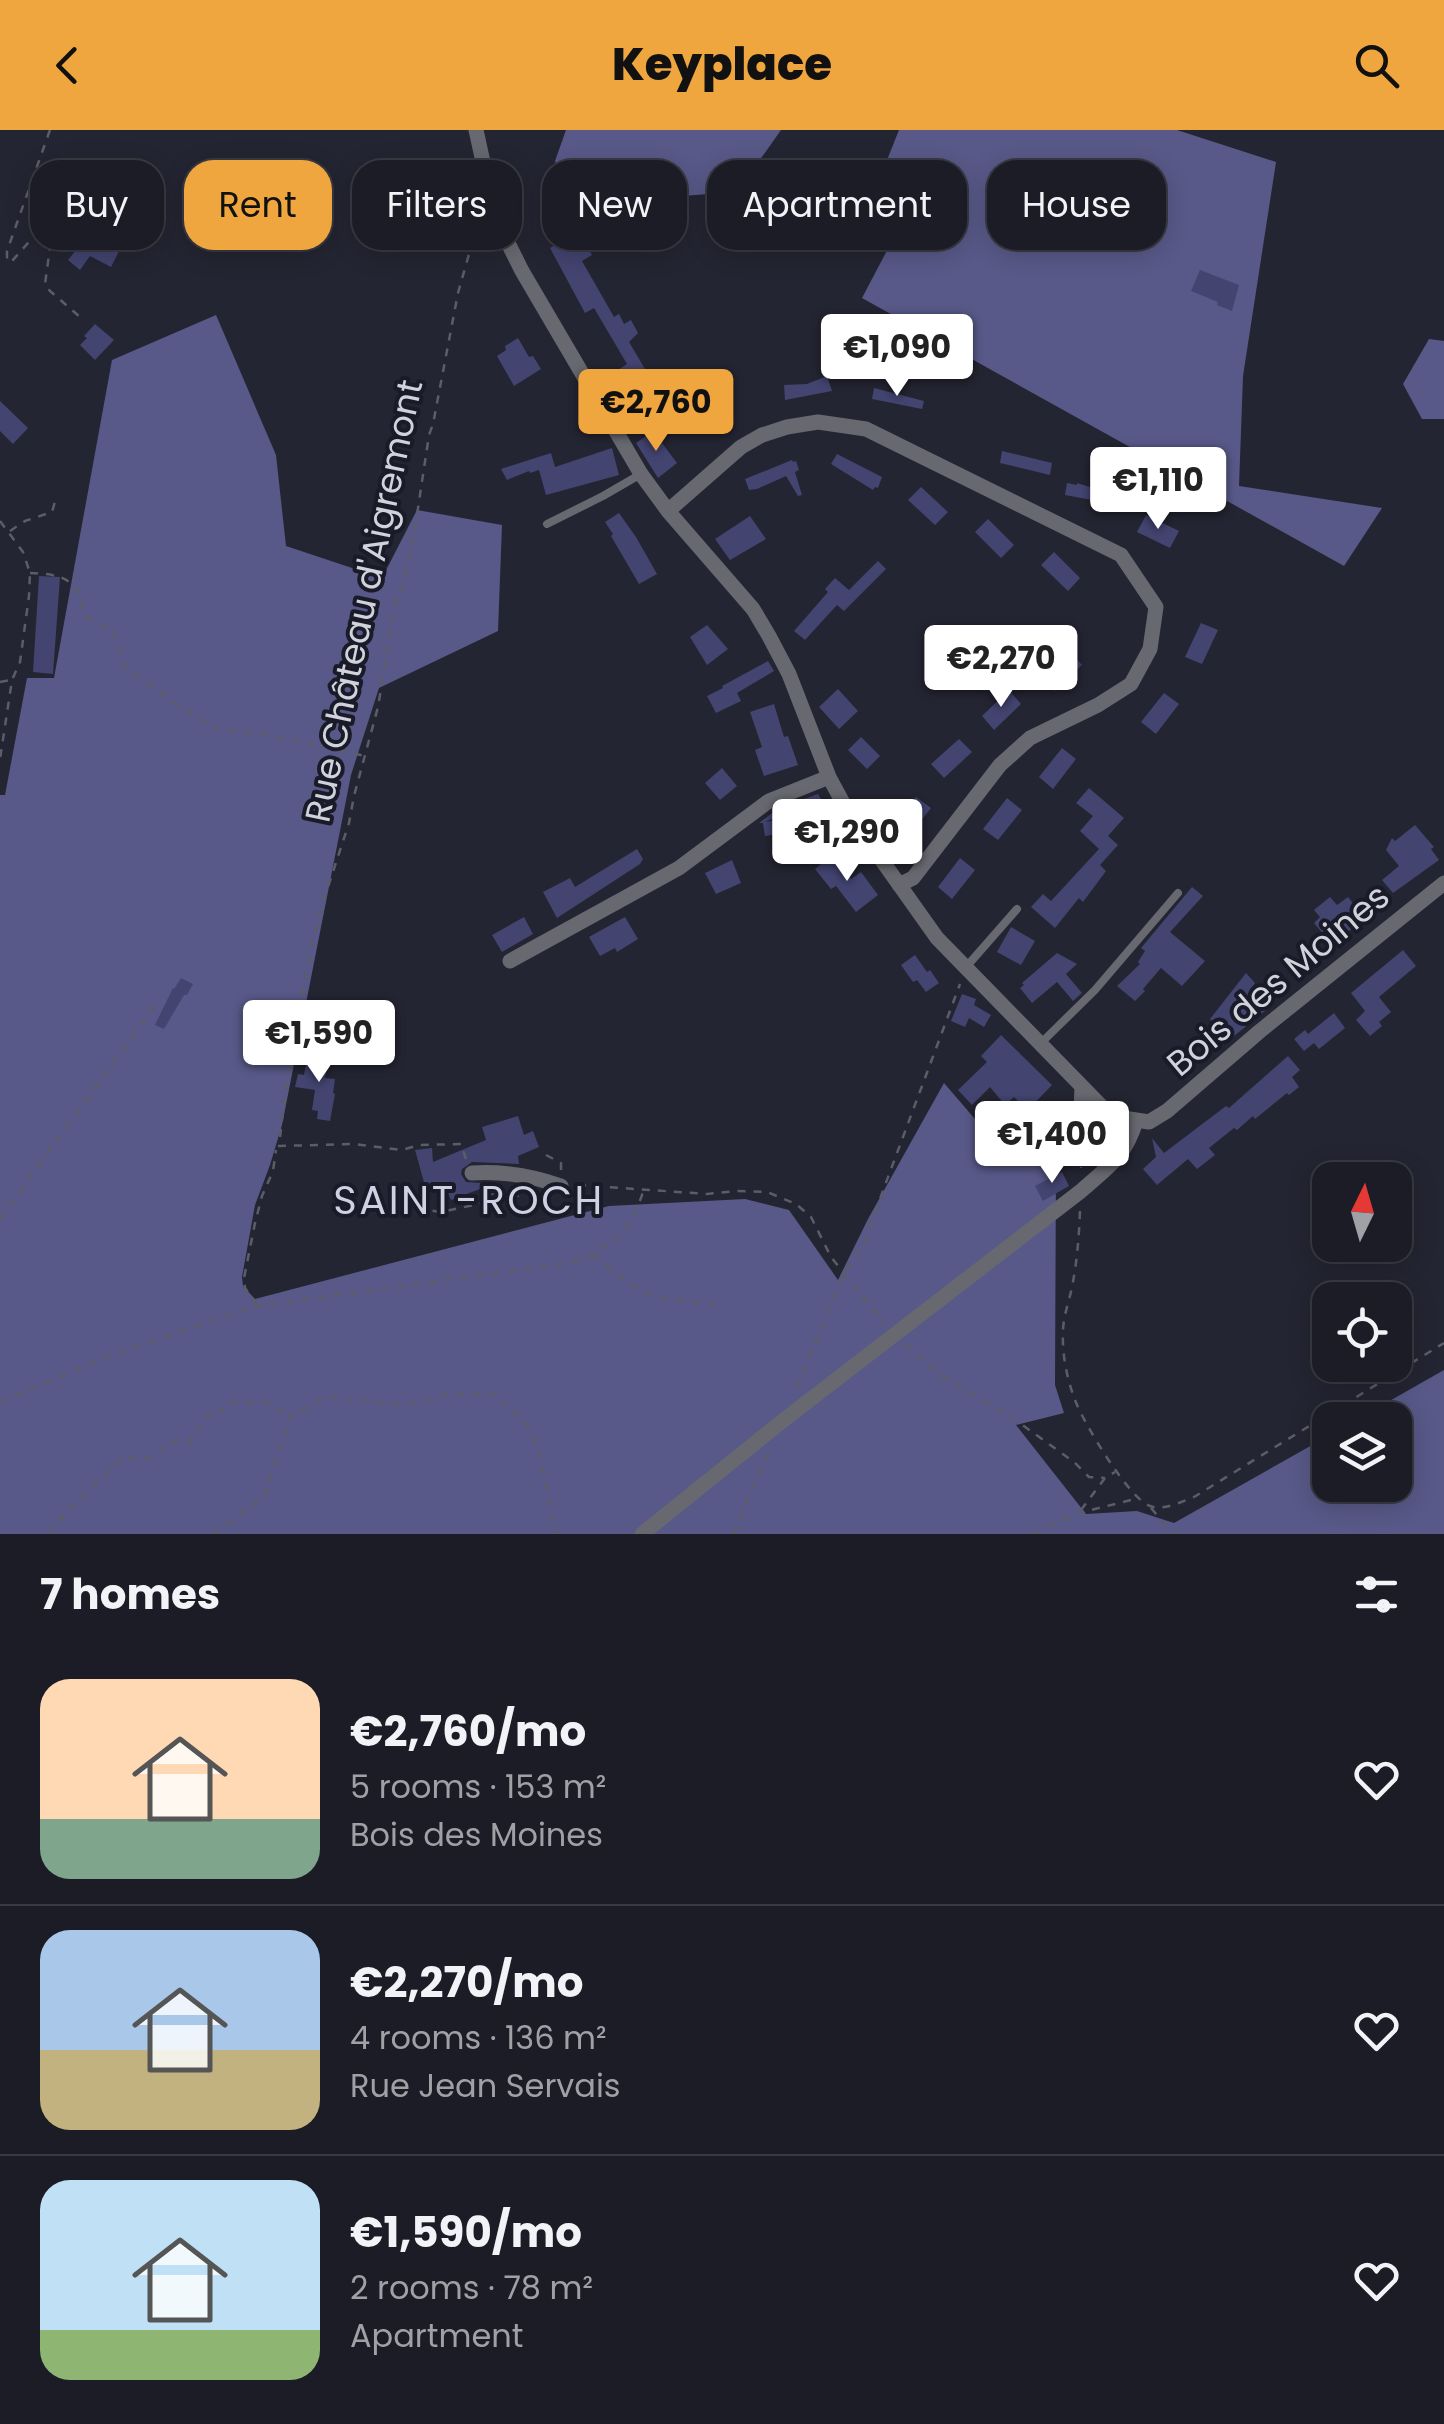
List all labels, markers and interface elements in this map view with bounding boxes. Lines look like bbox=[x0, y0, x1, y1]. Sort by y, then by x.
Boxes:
text: Keyplace bbox=[612, 33, 832, 96]
icon: back bbox=[40, 38, 95, 93]
icon: search bbox=[1349, 38, 1404, 93]
chip: Buy bbox=[30, 160, 164, 250]
chip: Rent bbox=[184, 160, 332, 250]
chip: Filters bbox=[352, 160, 522, 250]
chip: New bbox=[542, 160, 687, 250]
chip: Apartment bbox=[707, 160, 967, 250]
chip: House bbox=[987, 160, 1166, 250]
pin: €1,090 bbox=[816, 314, 978, 399]
text: €1,090 bbox=[843, 324, 951, 369]
pin: €2,760 bbox=[575, 369, 737, 454]
street label: Rue Château d'Aigremont bbox=[293, 375, 434, 827]
text: €2,760 bbox=[600, 379, 712, 424]
pin: €1,110 bbox=[1077, 447, 1239, 532]
text: €1,110 bbox=[1112, 457, 1204, 502]
pin: €2,270 bbox=[920, 625, 1082, 710]
text: €2,270 bbox=[946, 635, 1056, 680]
pin: €1,290 bbox=[766, 799, 928, 884]
text: €1,290 bbox=[794, 809, 900, 854]
street label: Bois des Moines bbox=[1156, 872, 1399, 1087]
pin: €1,590 bbox=[238, 1000, 400, 1085]
text: €1,590 bbox=[265, 1010, 373, 1055]
pin: €1,400 bbox=[971, 1101, 1133, 1186]
text: €1,400 bbox=[997, 1111, 1107, 1156]
north arrow bbox=[1312, 1162, 1412, 1262]
map controls bbox=[1312, 1162, 1412, 1502]
district label: SAINT-ROCH bbox=[333, 1172, 605, 1228]
button: locate bbox=[1312, 1282, 1412, 1382]
button: layers bbox=[1312, 1402, 1412, 1502]
text: 7 homes bbox=[40, 1565, 220, 1624]
icon: filters bbox=[1349, 1567, 1404, 1622]
text: €2,760/mo bbox=[350, 1702, 586, 1761]
icon: home bbox=[120, 1719, 240, 1839]
icon: heart bbox=[1349, 1752, 1404, 1807]
text: 5 rooms · 153 m² bbox=[350, 1764, 606, 1809]
text: Bois des Moines bbox=[350, 1812, 603, 1857]
text: €2,270/mo bbox=[350, 1953, 584, 2012]
icon: home bbox=[120, 1970, 240, 2090]
icon: heart bbox=[1349, 2003, 1404, 2058]
text: 4 rooms · 136 m² bbox=[350, 2015, 607, 2060]
text: Rue Jean Servais bbox=[350, 2063, 621, 2108]
text: €1,590/mo bbox=[350, 2203, 582, 2262]
icon: home bbox=[120, 2220, 240, 2340]
icon: heart bbox=[1349, 2253, 1404, 2308]
text: 2 rooms · 78 m² bbox=[350, 2265, 593, 2310]
text: Apartment bbox=[350, 2313, 523, 2358]

